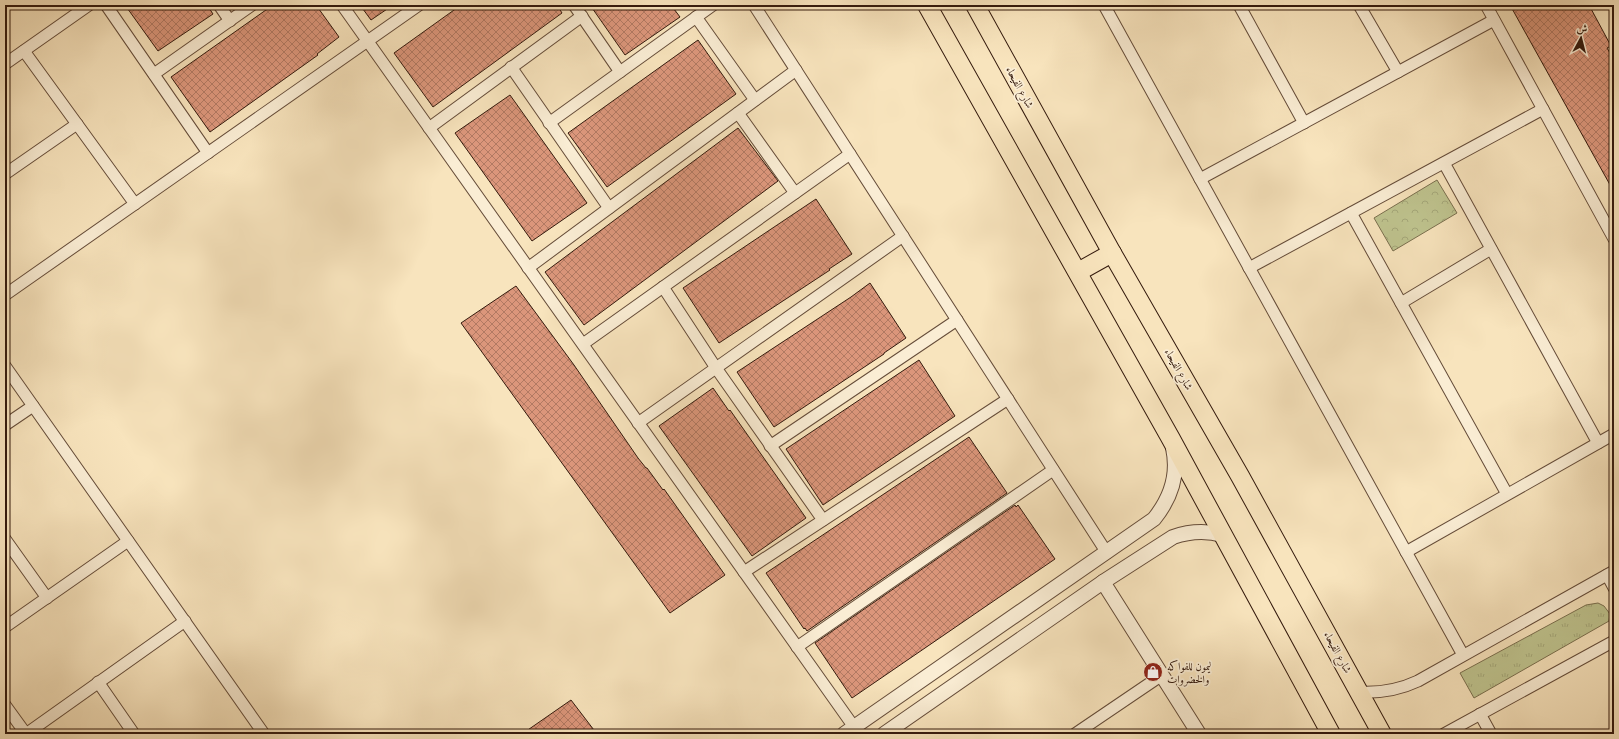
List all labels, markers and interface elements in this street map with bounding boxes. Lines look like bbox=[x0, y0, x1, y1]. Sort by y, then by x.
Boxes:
north arrow bbox=[1561, 18, 1601, 58]
text: ش bbox=[1576, 20, 1589, 36]
street label: شارع الفيحاء bbox=[1000, 64, 1037, 112]
street label: شارع الفيحاء bbox=[1159, 346, 1197, 394]
street label: شارع الفيحاء bbox=[1318, 629, 1355, 677]
place label: ليمون للفواكه والخضروات bbox=[1167, 659, 1211, 687]
shop icon: ليمون للفواكه والخضروات bbox=[1142, 661, 1164, 683]

